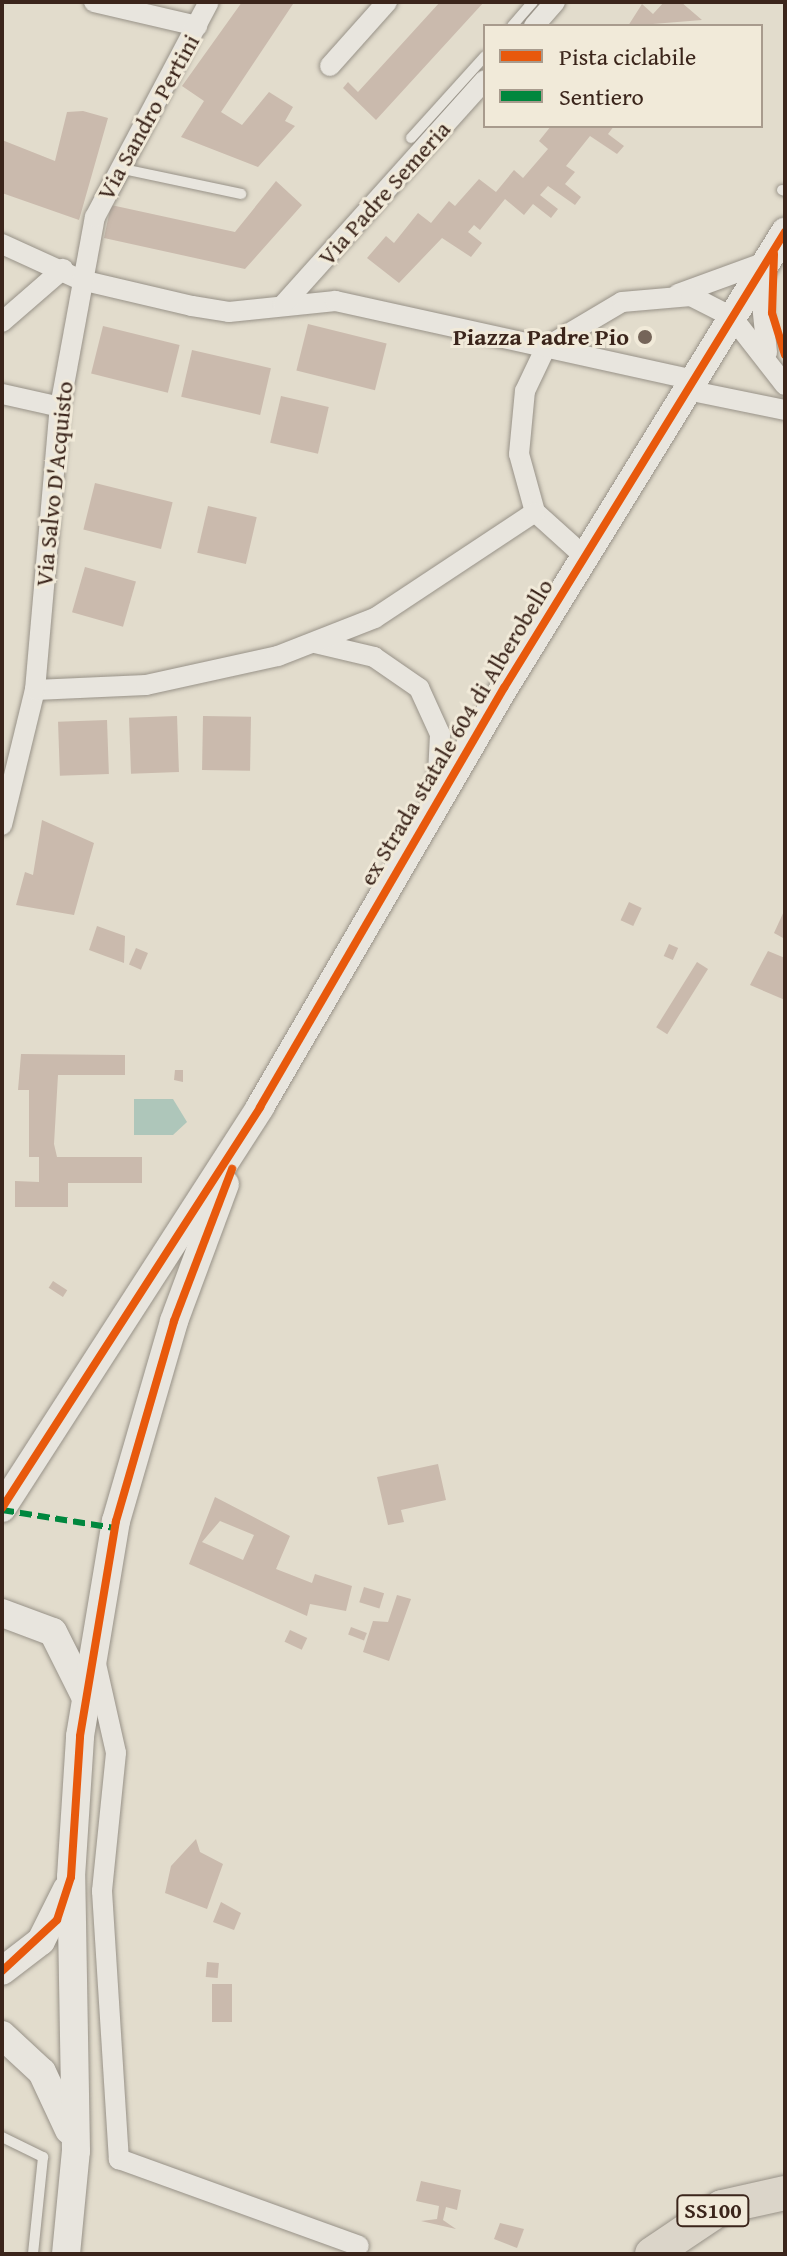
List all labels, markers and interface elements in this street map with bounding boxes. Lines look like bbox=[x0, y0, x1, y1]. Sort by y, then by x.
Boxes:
legend bbox=[483, 24, 763, 128]
street label: Via Sandro Pertini bbox=[91, 29, 205, 205]
text: Pista ciclabile bbox=[559, 39, 696, 74]
text: Sentiero bbox=[559, 79, 644, 114]
street label: Via Padre Semeria bbox=[312, 115, 456, 271]
place label: Piazza Padre Pio bbox=[453, 323, 629, 351]
marker: Piazza Padre Pio bbox=[636, 328, 654, 346]
street label: Via Salvo D'Acquisto bbox=[29, 380, 79, 588]
street label: ex Strada statale 604 di Alberobello bbox=[353, 574, 559, 890]
road number: SS100 bbox=[675, 2193, 751, 2229]

